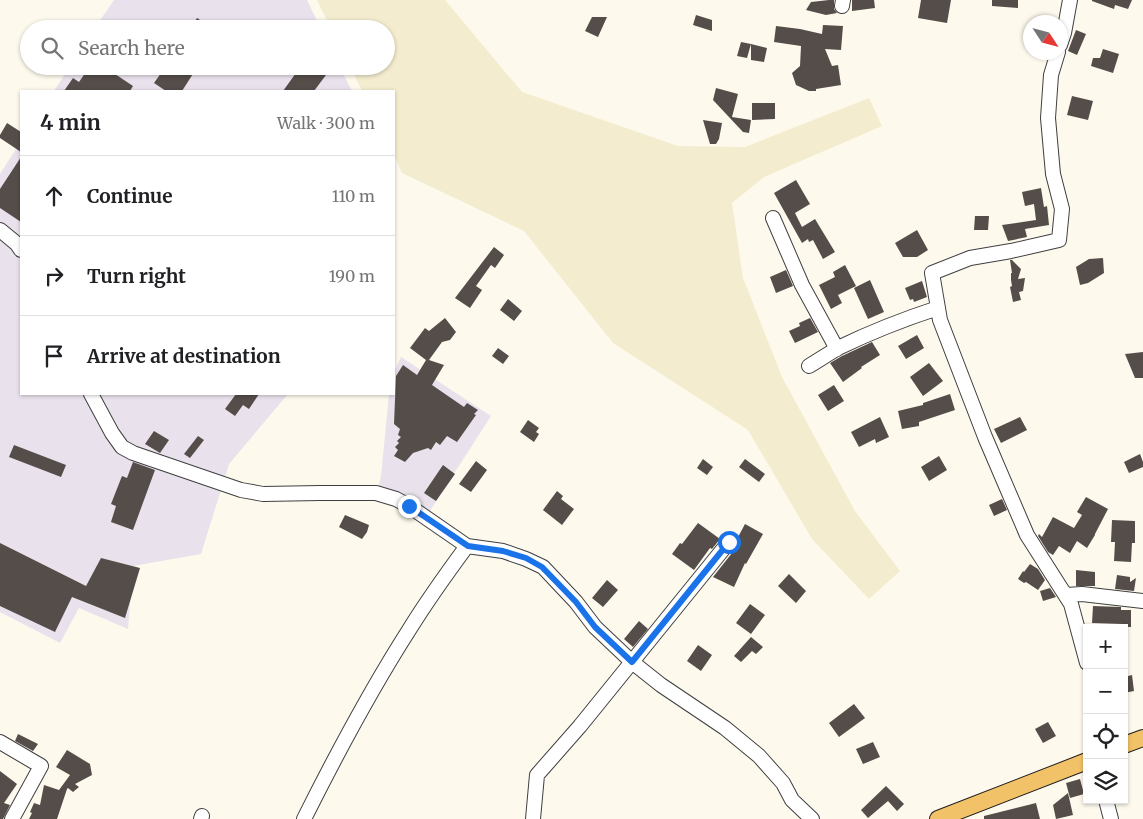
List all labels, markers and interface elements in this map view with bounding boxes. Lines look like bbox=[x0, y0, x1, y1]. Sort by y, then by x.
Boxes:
north arrow bbox=[1023, 15, 1068, 60]
search box bbox=[20, 20, 395, 75]
icon: search bbox=[38, 34, 66, 62]
text: Search here bbox=[78, 36, 185, 60]
text: 4 min bbox=[40, 109, 101, 136]
text: Walk · 300 m bbox=[277, 113, 375, 133]
icon: ahead bbox=[40, 182, 68, 210]
text: Continue bbox=[87, 184, 173, 208]
text: 110 m bbox=[332, 186, 375, 206]
icon: right bbox=[40, 262, 68, 290]
text: Turn right bbox=[87, 264, 186, 288]
text: 190 m bbox=[329, 266, 375, 286]
icon: arrive bbox=[40, 342, 68, 370]
text: Arrive at destination bbox=[87, 344, 281, 368]
route end bbox=[398, 495, 421, 518]
route start bbox=[718, 531, 741, 554]
map controls bbox=[1083, 624, 1128, 804]
button: + bbox=[1083, 624, 1128, 669]
button: − bbox=[1083, 669, 1128, 714]
button: locate bbox=[1083, 714, 1128, 759]
button: layers bbox=[1083, 759, 1128, 804]

